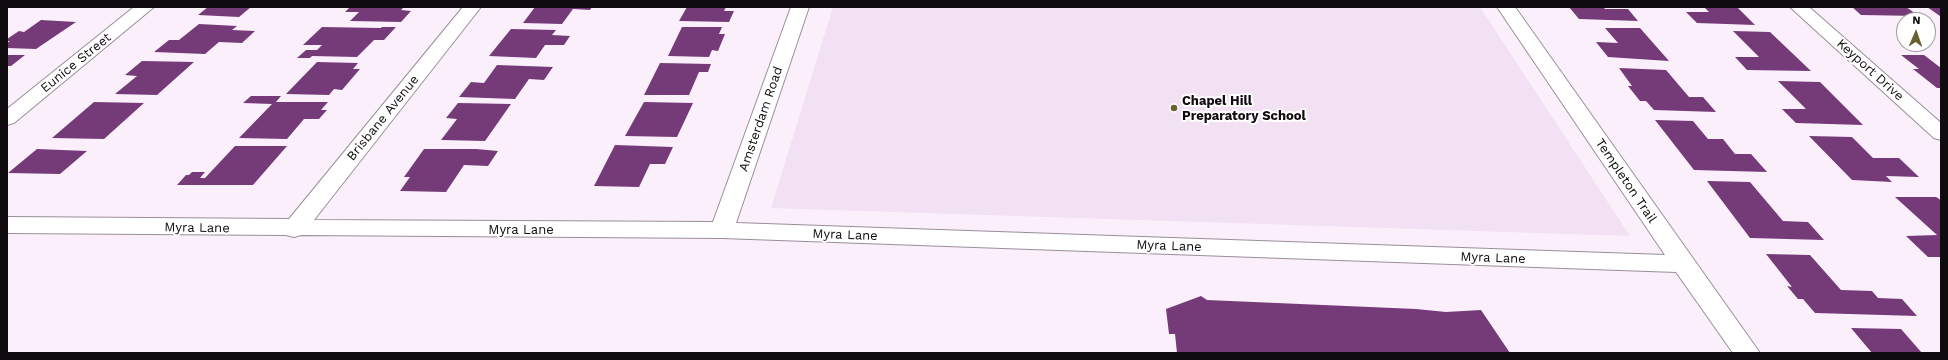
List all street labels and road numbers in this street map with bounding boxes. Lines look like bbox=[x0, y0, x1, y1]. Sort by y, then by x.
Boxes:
street label: Eunice Street bbox=[38, 30, 114, 96]
street label: Keyport Drive bbox=[1833, 36, 1907, 104]
street label: Amsterdam Road bbox=[736, 64, 786, 174]
street label: Brisbane Avenue bbox=[344, 72, 422, 164]
street label: Templeton Trail bbox=[1592, 136, 1660, 226]
street label: Myra Lane bbox=[164, 220, 230, 236]
street label: Myra Lane bbox=[488, 222, 554, 238]
street label: Myra Lane bbox=[812, 226, 878, 244]
street label: Myra Lane bbox=[1136, 237, 1202, 255]
street label: Myra Lane bbox=[1460, 249, 1526, 267]

